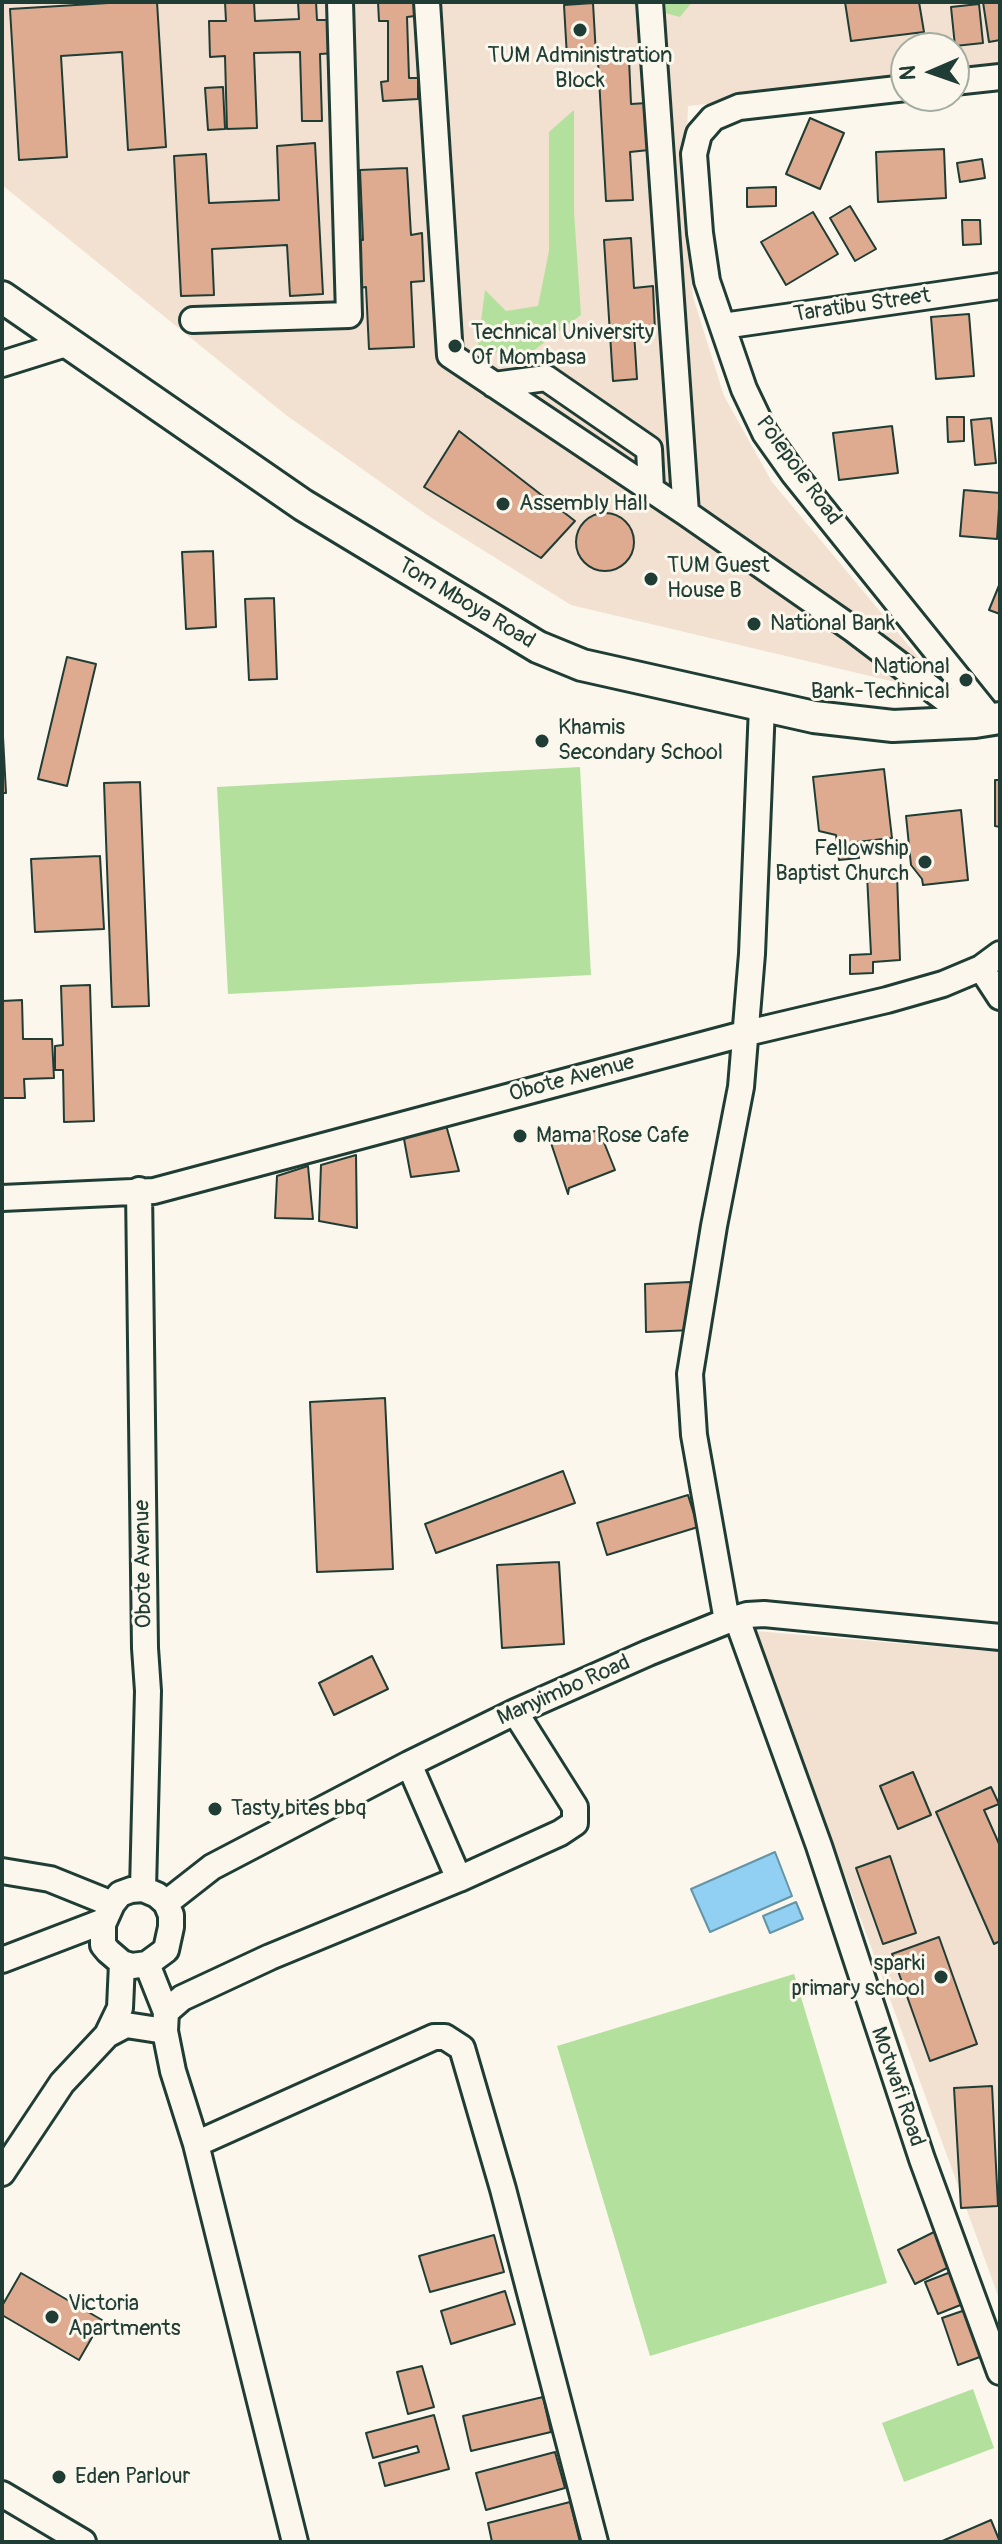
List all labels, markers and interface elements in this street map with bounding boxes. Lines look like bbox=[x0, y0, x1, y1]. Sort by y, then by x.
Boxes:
marker: TUM Administration Block bbox=[571, 21, 589, 39]
north arrow bbox=[890, 32, 970, 112]
place label: TUM Administration Block bbox=[488, 43, 672, 94]
text: N bbox=[894, 65, 922, 81]
street label: Taratibu Street bbox=[792, 283, 932, 329]
place label: Technical University Of Mombasa bbox=[471, 320, 654, 372]
marker: Technical University Of Mombasa bbox=[446, 337, 464, 355]
street label: Polepole Road bbox=[750, 411, 846, 531]
place label: Assembly Hall bbox=[519, 491, 648, 517]
marker: Assembly Hall bbox=[494, 495, 512, 513]
street label: Tom Mboya Road bbox=[393, 553, 539, 655]
place label: TUM Guest House B bbox=[667, 553, 770, 604]
marker: TUM Guest House B bbox=[642, 570, 660, 588]
place label: National Bank bbox=[770, 611, 895, 637]
marker: National Bank bbox=[745, 615, 763, 633]
place label: National Bank-Technical bbox=[811, 654, 950, 706]
marker: National Bank-Technical bbox=[957, 671, 975, 689]
place label: Khamis Secondary School bbox=[558, 715, 723, 766]
marker: Khamis Secondary School bbox=[533, 732, 551, 750]
place label: Fellowship Baptist Church bbox=[775, 836, 909, 888]
marker: Fellowship Baptist Church bbox=[916, 853, 934, 871]
street label: Obote Avenue bbox=[506, 1050, 638, 1108]
place label: Mama Rose Cafe bbox=[536, 1123, 689, 1149]
marker: Mama Rose Cafe bbox=[511, 1127, 529, 1145]
street label: Obote Avenue bbox=[130, 1499, 158, 1629]
street label: Manyimbo Road bbox=[493, 1650, 635, 1732]
place label: Tasty bites bbq bbox=[231, 1796, 366, 1822]
marker: Tasty bites bbq bbox=[206, 1800, 224, 1818]
place label: sparki primary school bbox=[791, 1951, 925, 2002]
marker: sparki primary school bbox=[932, 1968, 950, 1986]
street label: Motwafi Road bbox=[864, 2024, 930, 2150]
place label: Victoria Apartments bbox=[68, 2291, 180, 2342]
marker: Victoria Apartments bbox=[43, 2308, 61, 2326]
place label: Eden Parlour bbox=[75, 2464, 190, 2490]
marker: Eden Parlour bbox=[50, 2468, 68, 2486]

